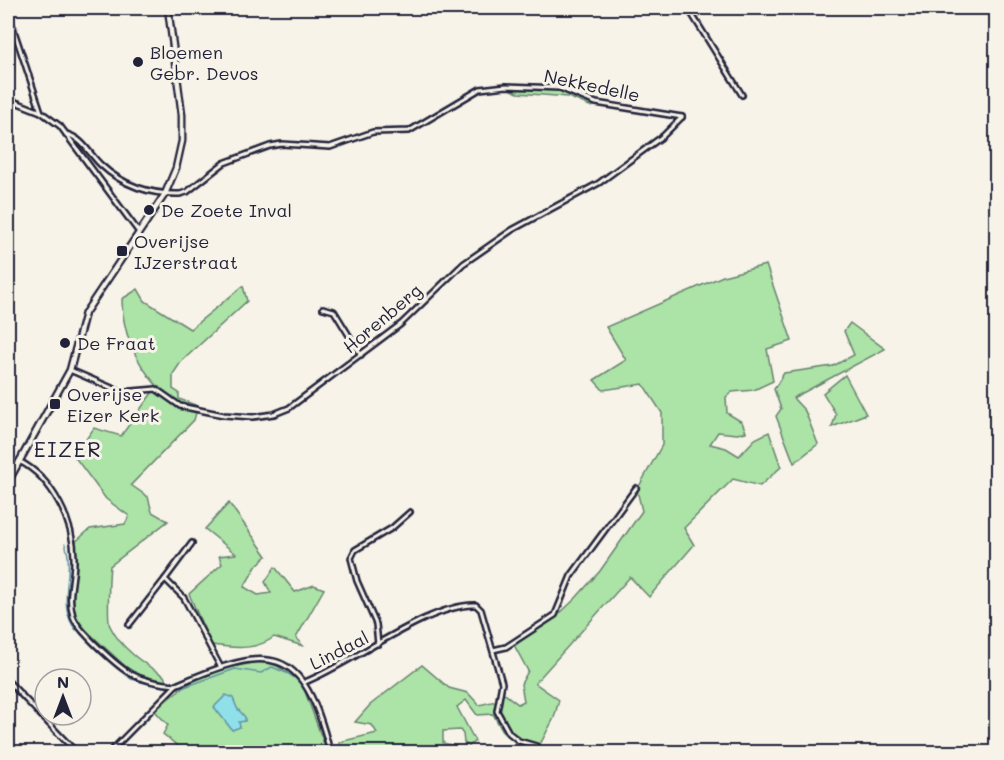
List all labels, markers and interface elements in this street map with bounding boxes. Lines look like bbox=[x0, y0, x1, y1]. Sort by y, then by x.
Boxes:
place label: Bloemen Gebr. Devos bbox=[150, 40, 259, 85]
marker: Bloemen Gebr. Devos bbox=[131, 55, 145, 69]
street label: Nekkedelle bbox=[542, 63, 642, 107]
place label: De Zoete Inval bbox=[161, 198, 292, 222]
marker: De Zoete Inval bbox=[142, 203, 156, 217]
place label: Overijse IJzerstraat bbox=[134, 229, 238, 274]
marker: Overijse IJzerstraat bbox=[115, 244, 129, 258]
street label: Horenberg bbox=[338, 278, 426, 358]
place label: De Fraat bbox=[77, 331, 156, 355]
marker: De Fraat bbox=[58, 336, 72, 350]
place label: Overijse Eizer Kerk bbox=[67, 382, 159, 427]
marker: Overijse Eizer Kerk bbox=[48, 397, 62, 411]
district label: EIZER bbox=[34, 435, 102, 462]
street label: Lindaal bbox=[305, 625, 373, 675]
north arrow bbox=[33, 667, 93, 727]
text: N bbox=[57, 671, 69, 692]

